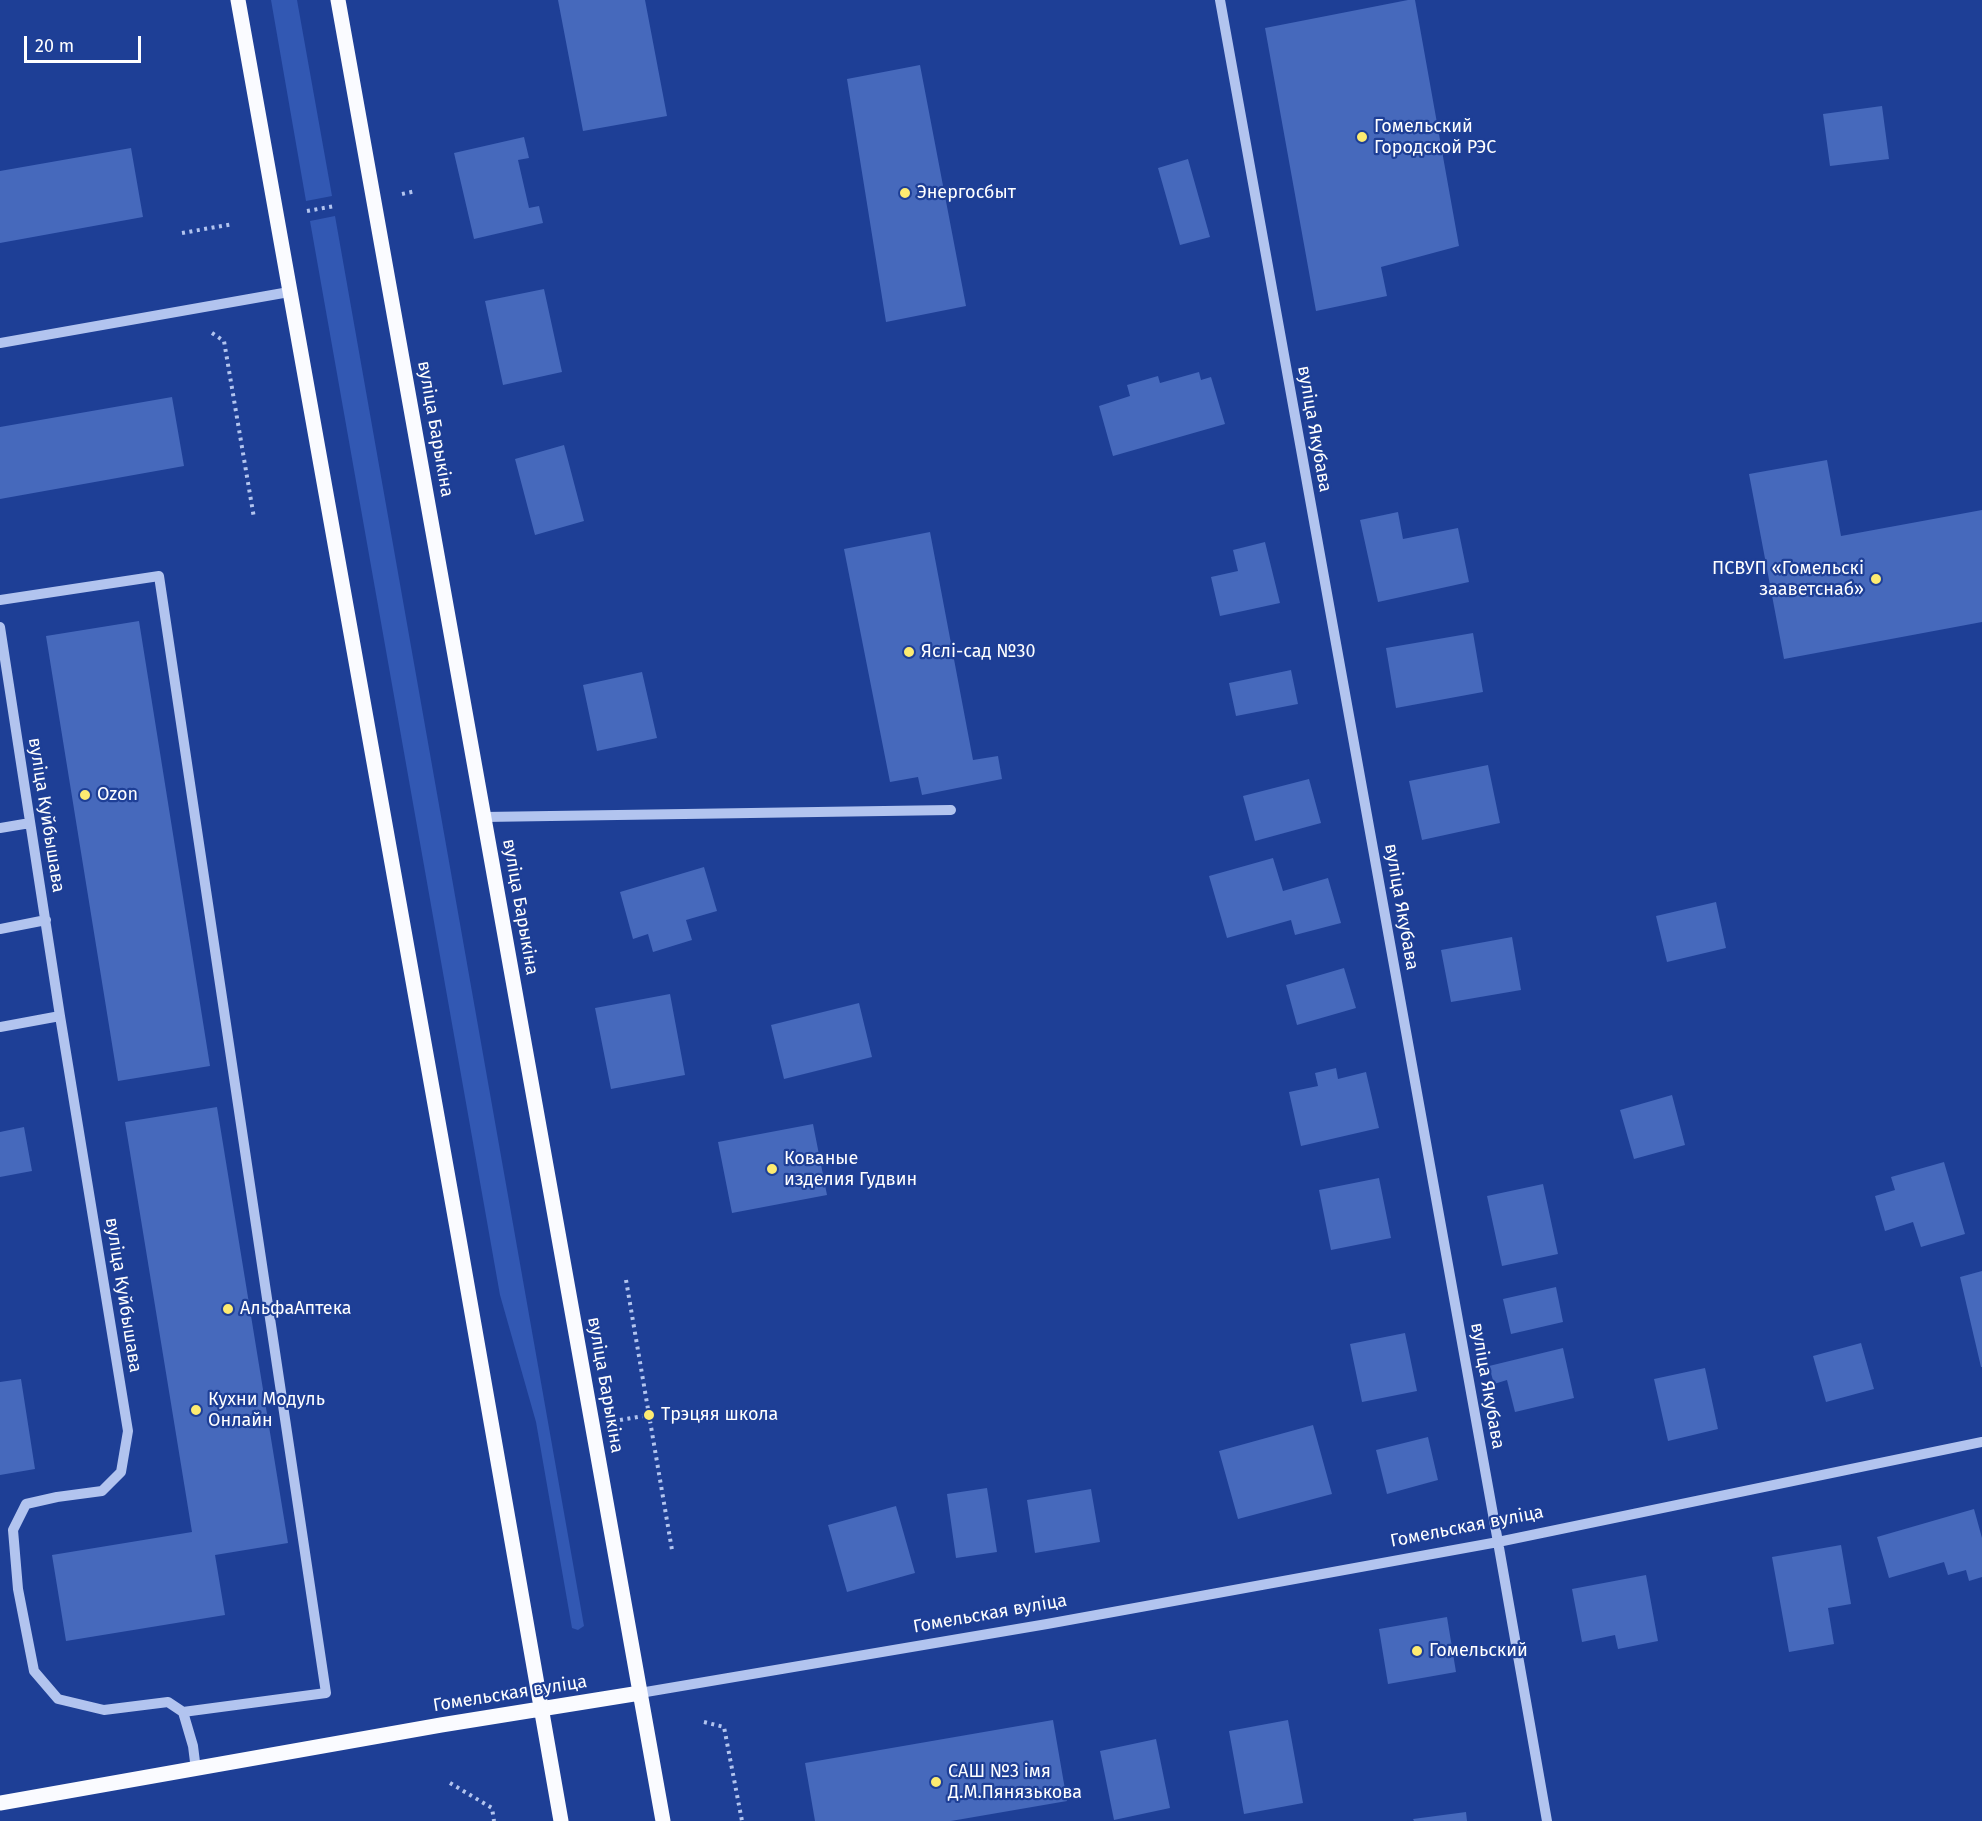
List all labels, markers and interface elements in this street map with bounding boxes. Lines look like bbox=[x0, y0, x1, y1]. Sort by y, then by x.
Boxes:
scale bar bbox=[27, 24, 144, 62]
text: 20 m bbox=[35, 35, 74, 57]
place label: Гомельский Городской РЭС bbox=[1374, 116, 1496, 158]
marker: Гомельский Городской РЭС bbox=[1355, 130, 1369, 144]
place label: Энергосбыт bbox=[917, 182, 1016, 204]
marker: Энергосбыт bbox=[898, 186, 912, 200]
street label: вуліца Барыкіна bbox=[412, 359, 458, 499]
street label: вуліца Якубава bbox=[1292, 364, 1336, 494]
place label: ПСВУП «Гомельскі зааветснаб» bbox=[1712, 558, 1864, 600]
marker: ПСВУП «Гомельскі зааветснаб» bbox=[1869, 572, 1883, 586]
place label: Яслі-сад №30 bbox=[921, 641, 1035, 663]
marker: Яслі-сад №30 bbox=[902, 645, 916, 659]
street label: вуліца Куйбышава bbox=[23, 736, 69, 894]
place label: Ozon bbox=[97, 784, 138, 806]
marker: Ozon bbox=[78, 788, 92, 802]
street label: вуліца Барыкіна bbox=[497, 837, 543, 977]
street label: вуліца Якубава bbox=[1379, 842, 1423, 972]
place label: Кованые изделия Гудвин bbox=[784, 1148, 917, 1190]
marker: Кованые изделия Гудвин bbox=[765, 1162, 779, 1176]
street label: вуліца Куйбышава bbox=[100, 1216, 146, 1374]
place label: АльфаАптека bbox=[240, 1298, 352, 1320]
marker: АльфаАптека bbox=[221, 1302, 235, 1316]
street label: вуліца Барыкіна bbox=[582, 1315, 628, 1455]
street label: вуліца Якубава bbox=[1465, 1321, 1509, 1451]
place label: Кухни Модуль Онлайн bbox=[208, 1389, 325, 1432]
marker: Кухни Модуль Онлайн bbox=[189, 1403, 203, 1417]
place label: Трэцяя школа bbox=[661, 1404, 778, 1426]
marker: Трэцяя школа bbox=[642, 1408, 656, 1422]
street label: Гомельская вуліца bbox=[1389, 1502, 1545, 1552]
street label: Гомельская вуліца bbox=[911, 1590, 1069, 1638]
place label: Гомельский bbox=[1429, 1640, 1528, 1662]
marker: Гомельский bbox=[1410, 1644, 1424, 1658]
street label: Гомельская вуліца bbox=[431, 1671, 589, 1717]
place label: САШ №3 імя Д.М.Пянязькова bbox=[948, 1761, 1082, 1804]
marker: САШ №3 імя Д.М.Пянязькова bbox=[929, 1775, 943, 1789]

